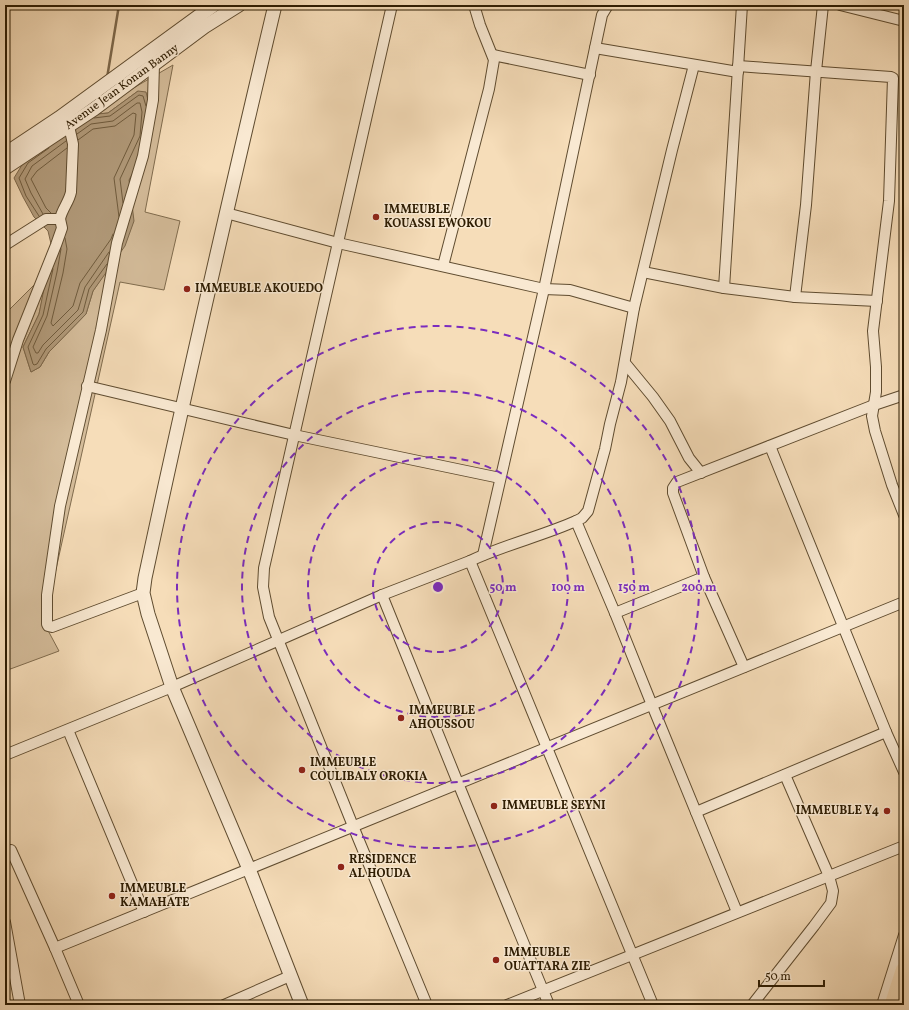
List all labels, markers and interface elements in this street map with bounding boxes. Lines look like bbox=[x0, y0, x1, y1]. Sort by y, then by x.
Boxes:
street label: Avenue Jean Konan Banny bbox=[62, 40, 183, 134]
place label: IMMEUBLE KOUASSI EWOKOU bbox=[384, 202, 491, 232]
marker: IMMEUBLE KOUASSI EWOKOU bbox=[371, 212, 381, 222]
place label: IMMEUBLE AKOUEDO bbox=[195, 281, 323, 297]
marker: IMMEUBLE AKOUEDO bbox=[182, 284, 192, 294]
centre of rings bbox=[431, 580, 445, 594]
text: 50 m bbox=[489, 580, 517, 596]
text: 100 m bbox=[551, 580, 585, 596]
text: 150 m bbox=[618, 580, 650, 596]
text: 200 m bbox=[681, 580, 717, 596]
place label: IMMEUBLE AHOUSSOU bbox=[409, 703, 476, 733]
marker: IMMEUBLE AHOUSSOU bbox=[396, 713, 406, 723]
place label: IMMEUBLE COULIBALY OROKIA bbox=[310, 755, 428, 785]
marker: IMMEUBLE COULIBALY OROKIA bbox=[297, 765, 307, 775]
place label: IMMEUBLE SEYNI bbox=[502, 798, 606, 814]
marker: IMMEUBLE SEYNI bbox=[489, 801, 499, 811]
place label: IMMEUBLE Y4 bbox=[796, 803, 879, 819]
marker: IMMEUBLE Y4 bbox=[882, 806, 892, 816]
place label: RESIDENCE AL HOUDA bbox=[349, 852, 417, 882]
marker: RESIDENCE AL HOUDA bbox=[336, 862, 346, 872]
place label: IMMEUBLE KAMAHATE bbox=[120, 881, 190, 911]
marker: IMMEUBLE KAMAHATE bbox=[107, 891, 117, 901]
place label: IMMEUBLE OUATTARA ZIE bbox=[504, 945, 591, 975]
marker: IMMEUBLE OUATTARA ZIE bbox=[491, 955, 501, 965]
scale bar bbox=[759, 962, 824, 988]
text: 50 m bbox=[765, 969, 791, 985]

